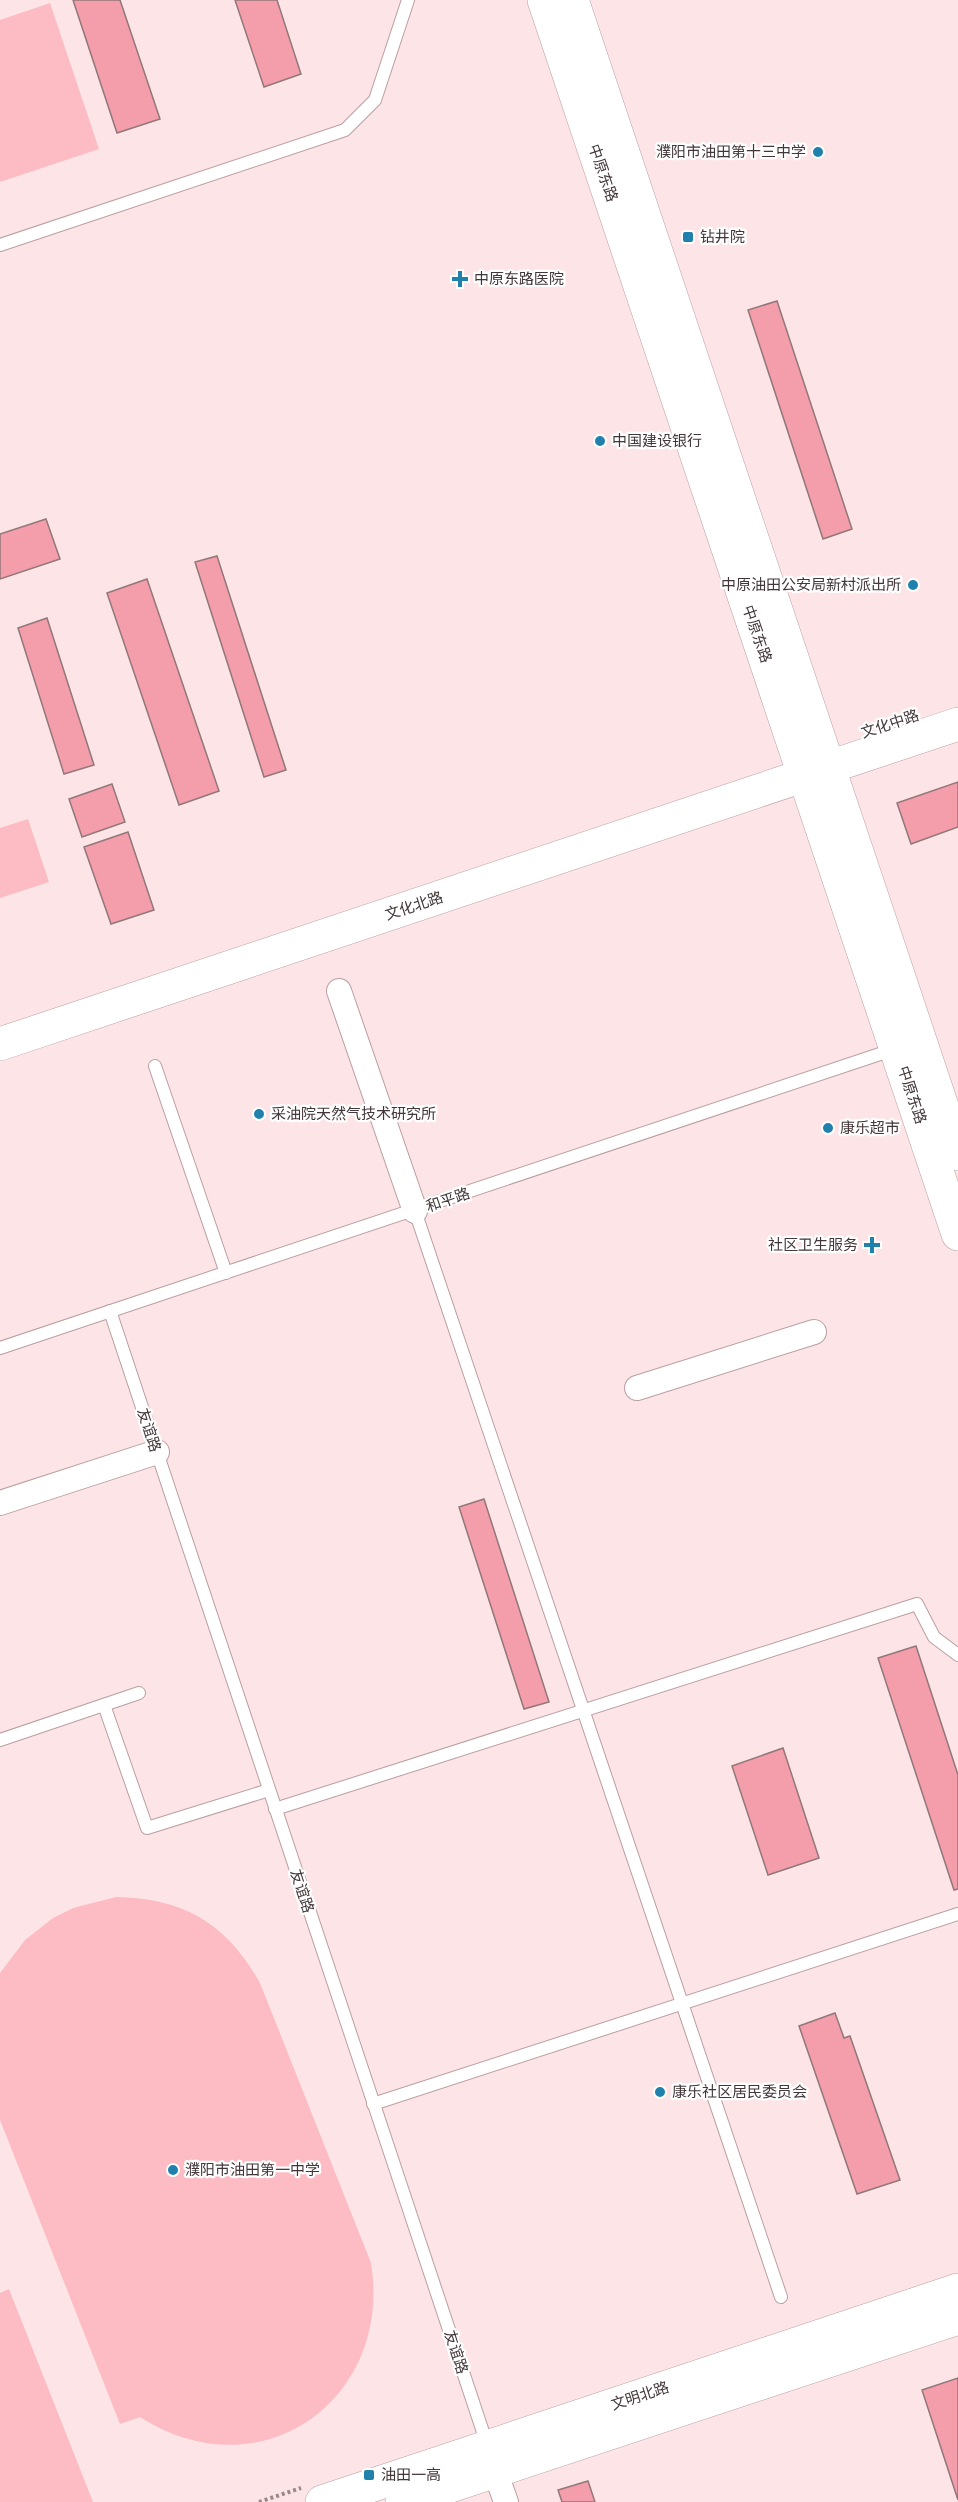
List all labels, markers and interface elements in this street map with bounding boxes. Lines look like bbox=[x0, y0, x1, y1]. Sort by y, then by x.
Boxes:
street label: 中原东路 bbox=[585, 142, 621, 204]
place label: 濮阳市油田第十三中学 bbox=[656, 143, 806, 161]
marker: 濮阳市油田第十三中学 bbox=[811, 145, 825, 159]
place label: 钻井院 bbox=[700, 228, 745, 246]
marker: 钻井院 bbox=[681, 230, 695, 244]
marker: 中原东路医院 bbox=[451, 270, 469, 288]
place label: 中原东路医院 bbox=[474, 270, 564, 288]
place label: 中国建设银行 bbox=[612, 432, 702, 450]
marker: 中国建设银行 bbox=[593, 434, 607, 448]
place label: 中原油田公安局新村派出所 bbox=[721, 576, 901, 594]
marker: 中原油田公安局新村派出所 bbox=[906, 578, 920, 592]
street label: 中原东路 bbox=[739, 603, 775, 665]
street label: 文化中路 bbox=[859, 706, 921, 742]
street label: 文化北路 bbox=[383, 888, 445, 924]
street label: 中原东路 bbox=[894, 1064, 930, 1126]
place label: 采油院天然气技术研究所 bbox=[271, 1105, 436, 1123]
marker: 采油院天然气技术研究所 bbox=[252, 1107, 266, 1121]
place label: 康乐超市 bbox=[840, 1119, 900, 1137]
marker: 康乐超市 bbox=[821, 1121, 835, 1135]
street label: 和平路 bbox=[424, 1184, 472, 1216]
place label: 社区卫生服务 bbox=[768, 1236, 858, 1254]
marker: 社区卫生服务 bbox=[863, 1236, 881, 1254]
street label: 友谊路 bbox=[133, 1406, 165, 1454]
street label: 友谊路 bbox=[286, 1867, 318, 1915]
place label: 康乐社区居民委员会 bbox=[672, 2083, 807, 2101]
marker: 康乐社区居民委员会 bbox=[653, 2085, 667, 2099]
place label: 濮阳市油田第一中学 bbox=[185, 2161, 320, 2179]
marker: 濮阳市油田第一中学 bbox=[166, 2163, 180, 2177]
street label: 友谊路 bbox=[440, 2328, 472, 2376]
street label: 文明北路 bbox=[609, 2378, 671, 2414]
place label: 油田一高 bbox=[381, 2466, 441, 2484]
marker: 油田一高 bbox=[362, 2468, 376, 2482]

